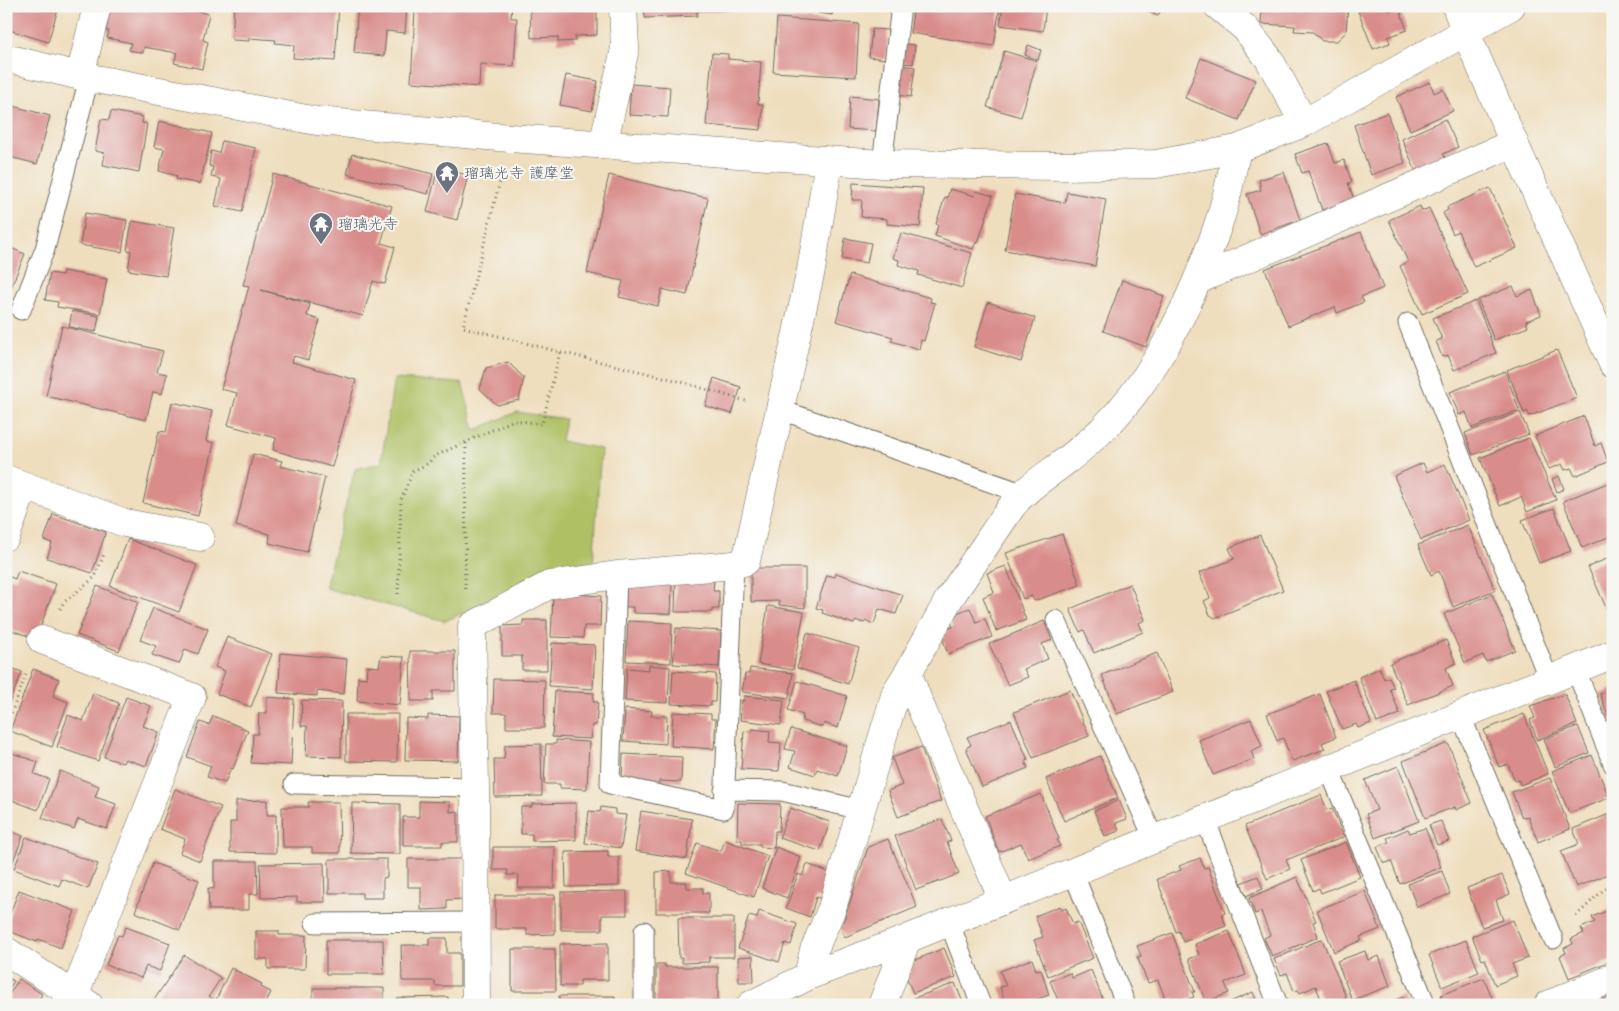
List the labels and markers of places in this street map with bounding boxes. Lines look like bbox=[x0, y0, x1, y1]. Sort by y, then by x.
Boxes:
temple icon: 瑠璃光寺 護摩堂 bbox=[434, 160, 460, 194]
place label: 瑠璃光寺 護摩堂 bbox=[464, 160, 574, 183]
temple icon: 瑠璃光寺 bbox=[308, 211, 334, 245]
place label: 瑠璃光寺 bbox=[338, 211, 398, 234]

